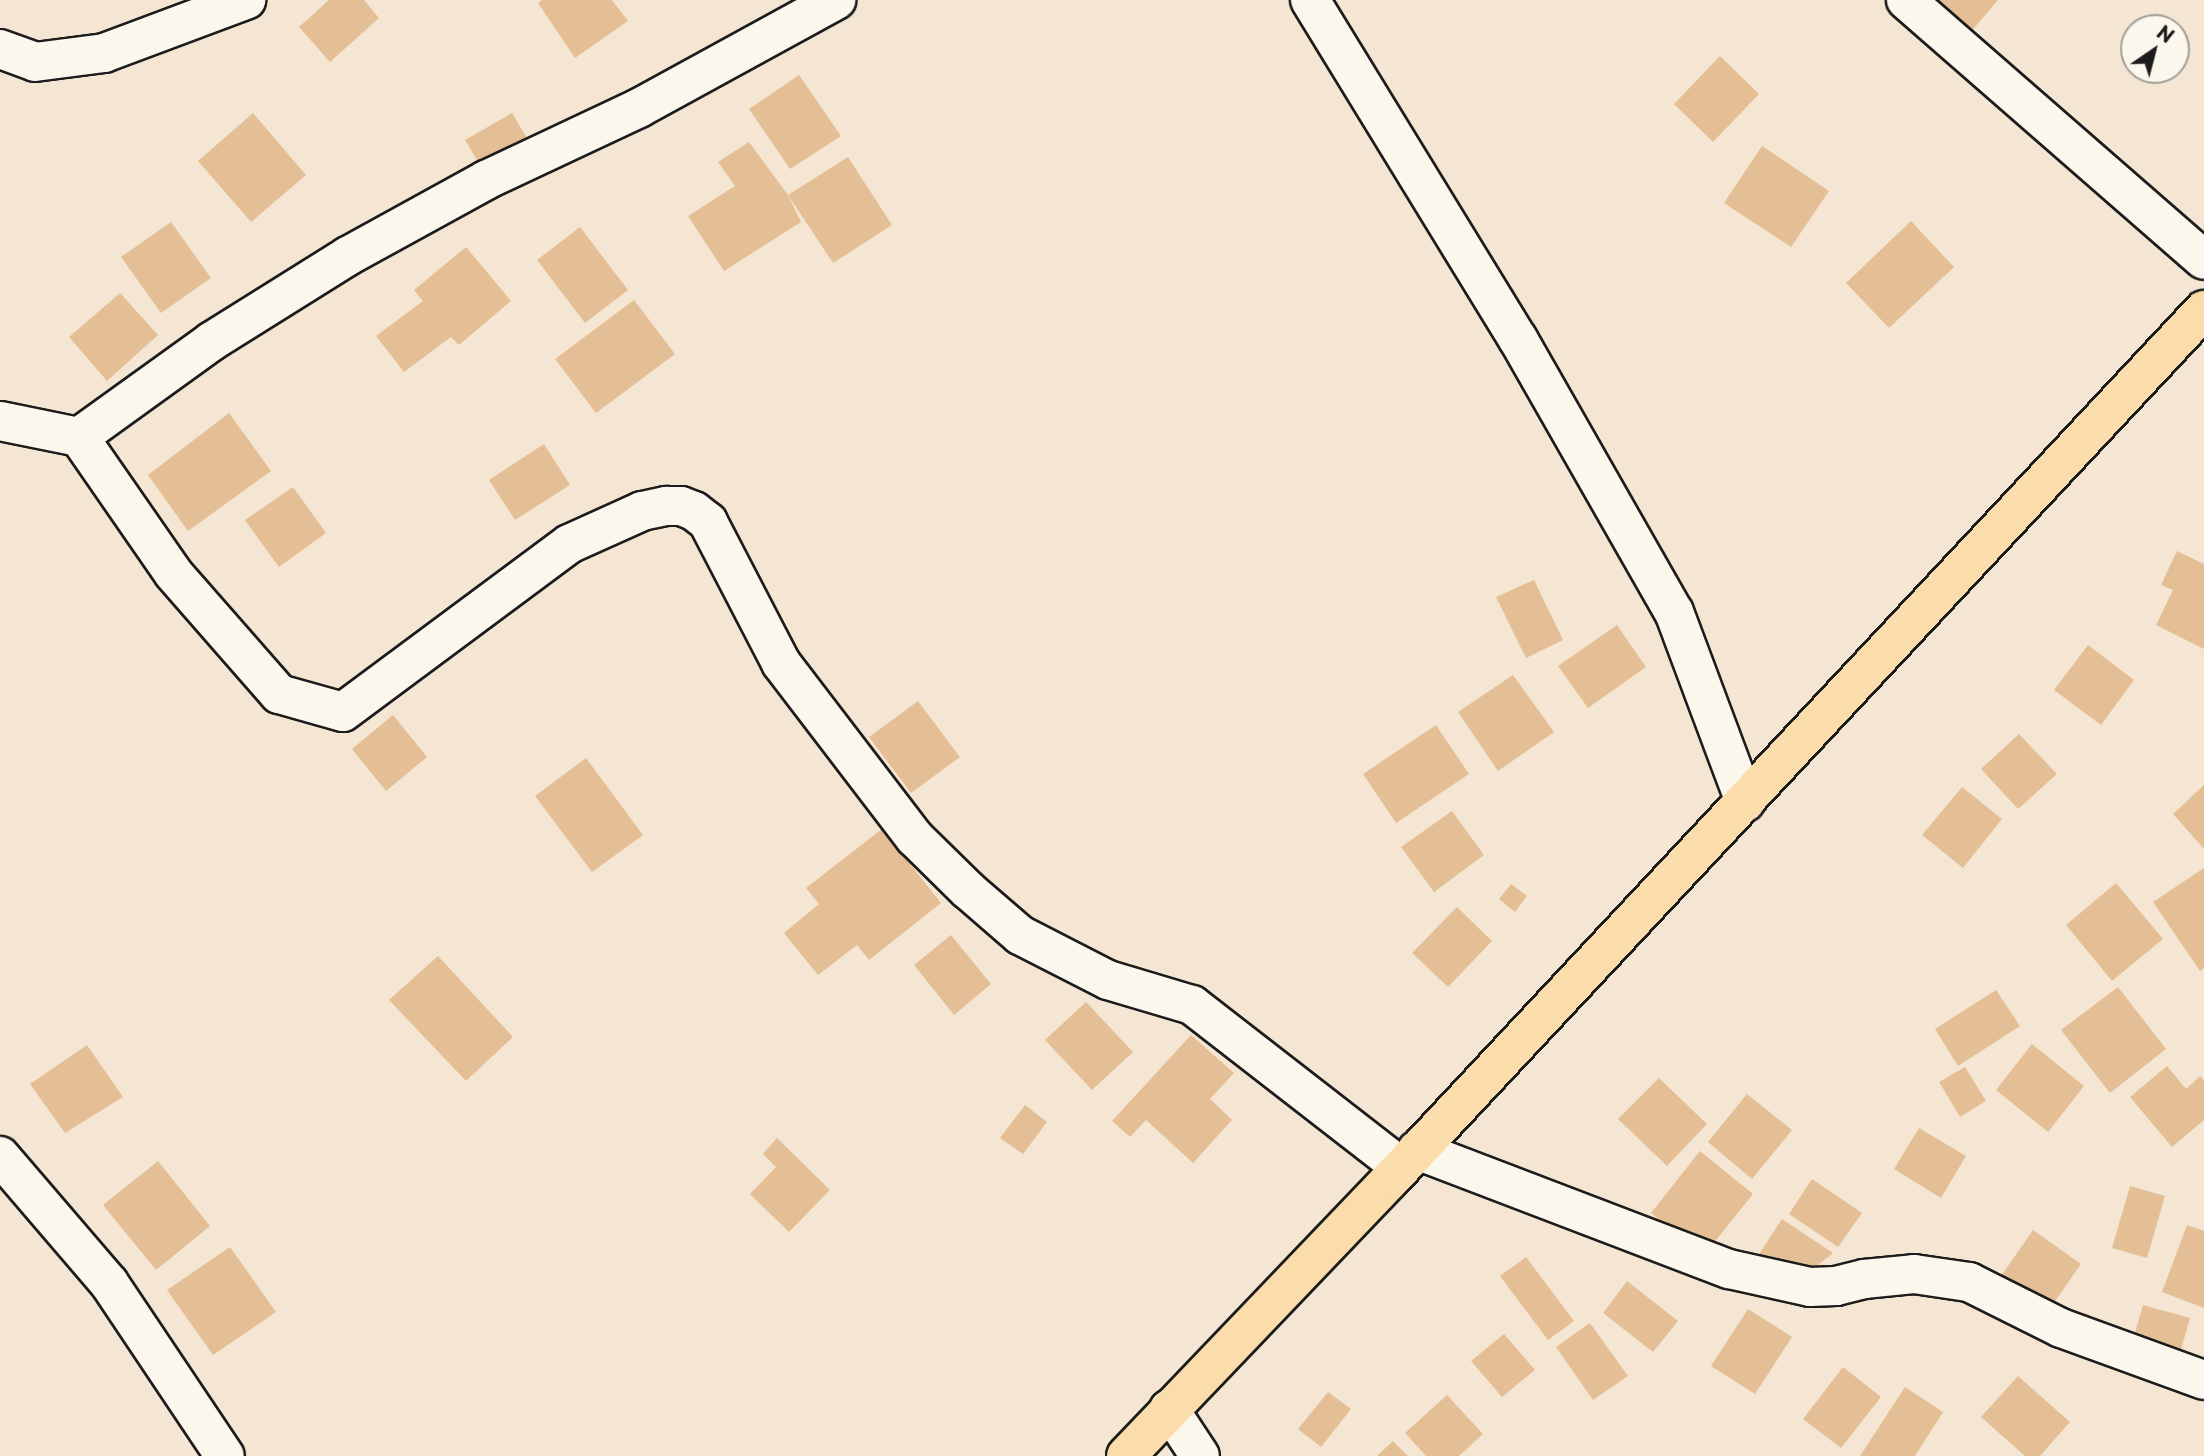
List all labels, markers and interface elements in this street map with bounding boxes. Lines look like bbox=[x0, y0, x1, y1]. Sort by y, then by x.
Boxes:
north arrow bbox=[2120, 14, 2190, 84]
text: N bbox=[2152, 18, 2180, 49]

